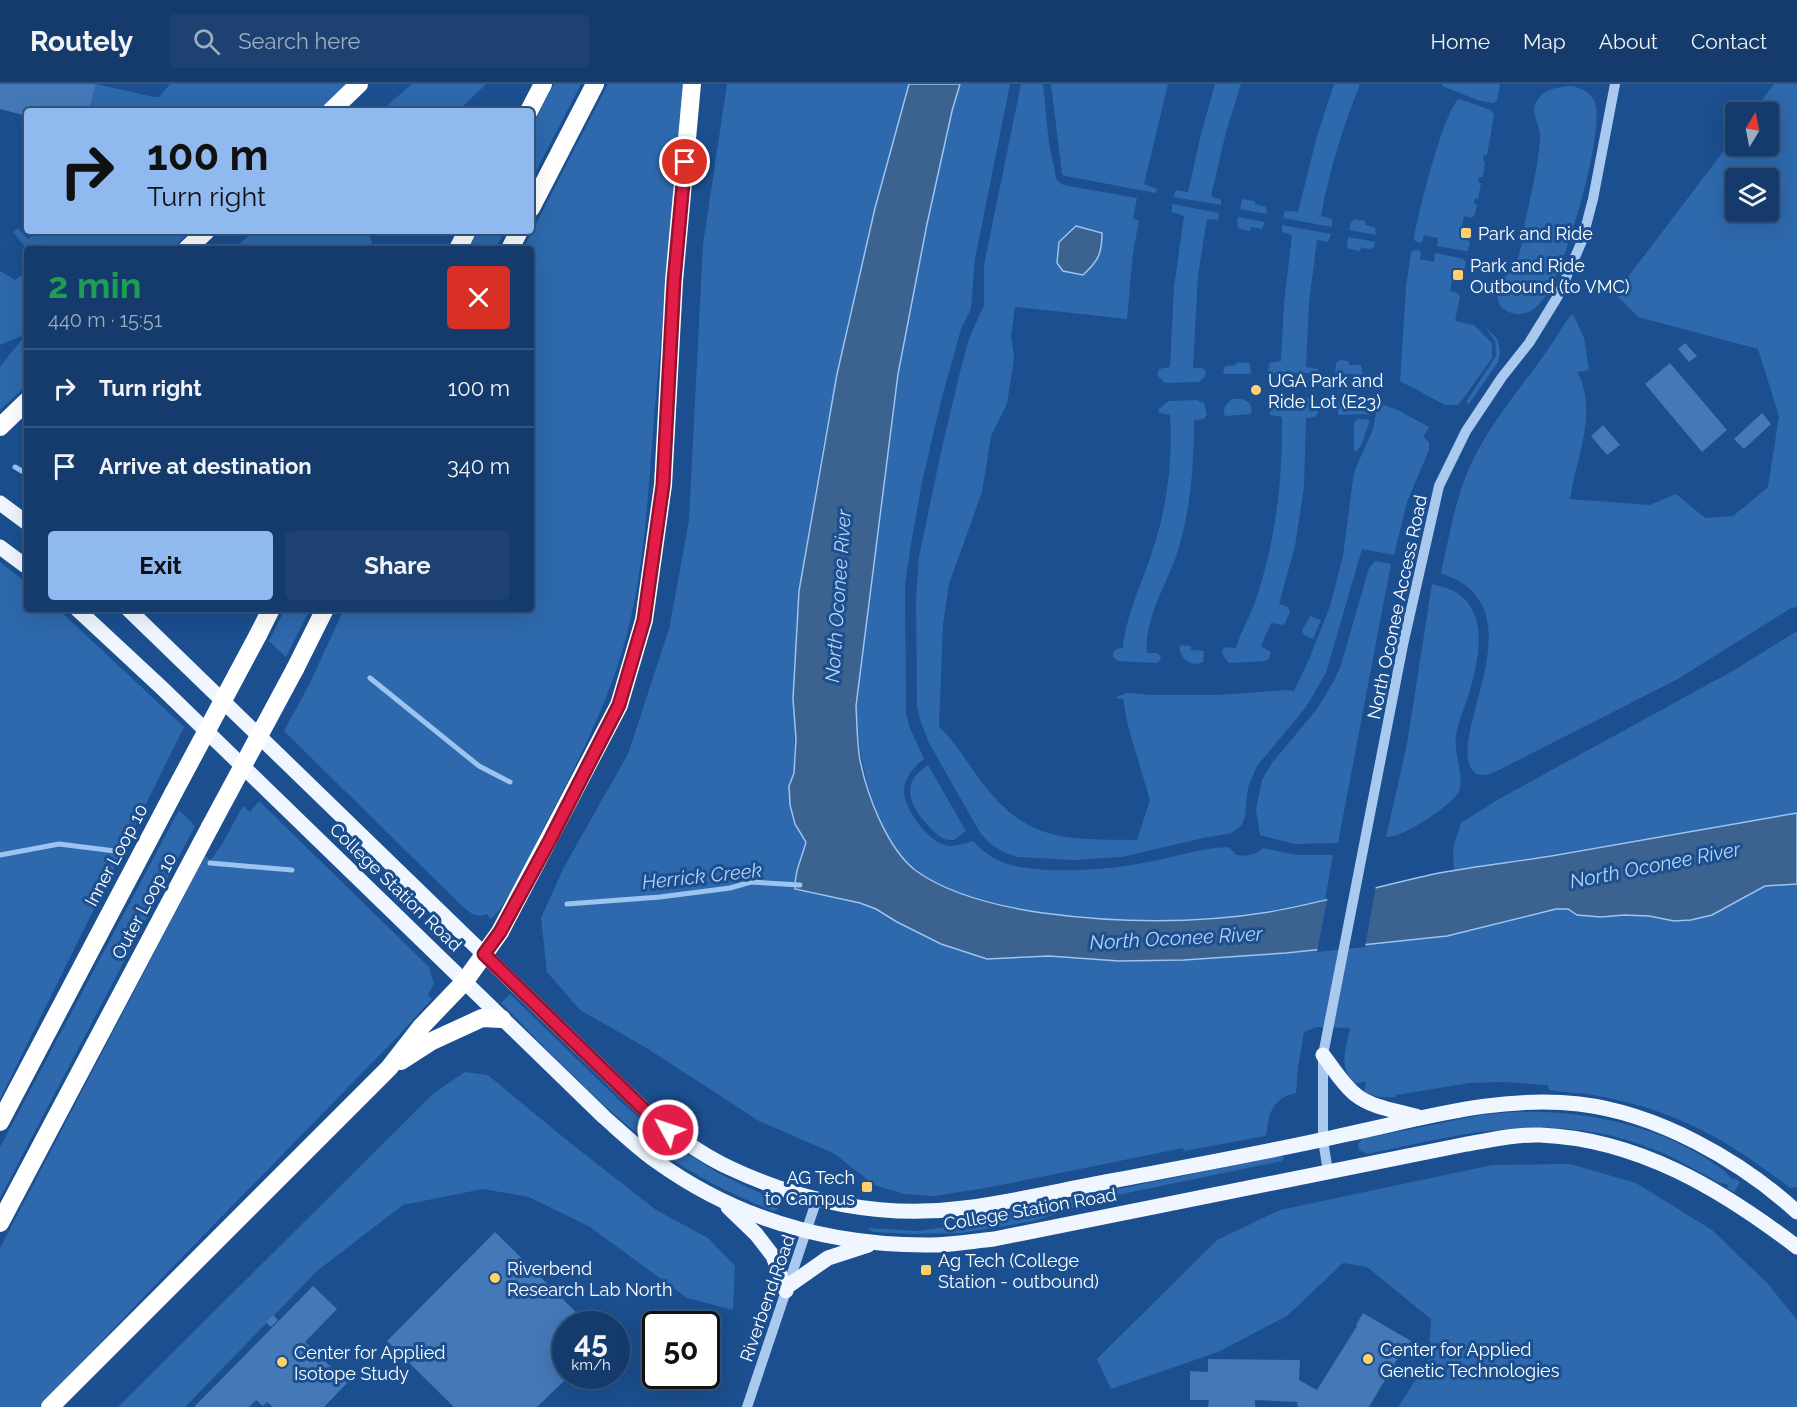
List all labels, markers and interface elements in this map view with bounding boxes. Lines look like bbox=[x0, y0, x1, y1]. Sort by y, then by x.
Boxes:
search box bbox=[169, 14, 589, 68]
text: Routely bbox=[30, 25, 133, 58]
icon: search bbox=[190, 25, 223, 58]
text: Search here bbox=[238, 28, 360, 54]
text: Home bbox=[1431, 29, 1490, 54]
text: Map bbox=[1523, 29, 1566, 54]
text: About bbox=[1599, 29, 1658, 54]
text: Contact bbox=[1691, 29, 1767, 54]
north arrow bbox=[1725, 102, 1779, 156]
map controls bbox=[1725, 102, 1779, 222]
text: 100 m bbox=[147, 131, 269, 180]
icon: right bbox=[48, 132, 126, 210]
pin bbox=[659, 136, 710, 187]
icon: arrive bbox=[668, 145, 701, 178]
button: layers bbox=[1725, 168, 1779, 222]
text: Turn right bbox=[147, 181, 266, 212]
place label: Park and Ride bbox=[1478, 223, 1593, 244]
marker: Park and Ride bbox=[1459, 226, 1473, 240]
place label: Park and Ride Outbound (to VMC) bbox=[1470, 255, 1630, 297]
text: 2 min bbox=[48, 264, 141, 306]
button: close bbox=[447, 266, 510, 329]
marker: Park and Ride Outbound (to VMC) bbox=[1451, 268, 1465, 282]
text: 440 m · 15:51 bbox=[48, 308, 162, 332]
place label: UGA Park and Ride Lot (E23) bbox=[1268, 370, 1384, 412]
icon: right bbox=[48, 372, 81, 405]
text: Turn right bbox=[99, 375, 202, 401]
text: 100 m bbox=[448, 375, 510, 401]
marker: UGA Park and Ride Lot (E23) bbox=[1249, 383, 1263, 397]
icon: arrive bbox=[48, 450, 81, 483]
text: Arrive at destination bbox=[99, 453, 312, 479]
text: 340 m bbox=[447, 453, 510, 479]
street label: North Oconee Access Road bbox=[1363, 493, 1431, 721]
water label: North Oconee River bbox=[820, 508, 856, 683]
button: Exit bbox=[48, 531, 273, 600]
button: Share bbox=[285, 531, 510, 600]
street label: Inner Loop 10 bbox=[80, 800, 152, 910]
street label: College Station Road bbox=[326, 819, 466, 955]
water label: North Oconee River bbox=[1568, 836, 1744, 893]
street label: Outer Loop 10 bbox=[107, 849, 181, 963]
water label: Herrick Creek bbox=[641, 858, 764, 894]
water label: North Oconee River bbox=[1089, 921, 1264, 955]
position arrow bbox=[636, 1098, 700, 1162]
place label: AG Tech to Campus bbox=[765, 1167, 855, 1209]
marker: AG Tech to Campus bbox=[860, 1180, 874, 1194]
street label: College Station Road bbox=[942, 1183, 1118, 1235]
street label: Riverbend Road bbox=[735, 1232, 799, 1364]
place label: Ag Tech (College Station - outbound) bbox=[938, 1250, 1099, 1292]
place label: Riverbend Research Lab North bbox=[507, 1258, 672, 1300]
marker: Ag Tech (College Station - outbound) bbox=[919, 1263, 933, 1277]
marker: Riverbend Research Lab North bbox=[488, 1271, 502, 1285]
speed limit sign: 50 bbox=[642, 1311, 720, 1389]
text: 45 bbox=[574, 1325, 608, 1360]
place label: Center for Applied Genetic Technologies bbox=[1380, 1339, 1560, 1381]
place label: Center for Applied Isotope Study bbox=[294, 1342, 446, 1384]
marker: Center for Applied Genetic Technologies bbox=[1361, 1352, 1375, 1366]
marker: Center for Applied Isotope Study bbox=[275, 1355, 289, 1369]
text: km/h bbox=[571, 1356, 611, 1374]

